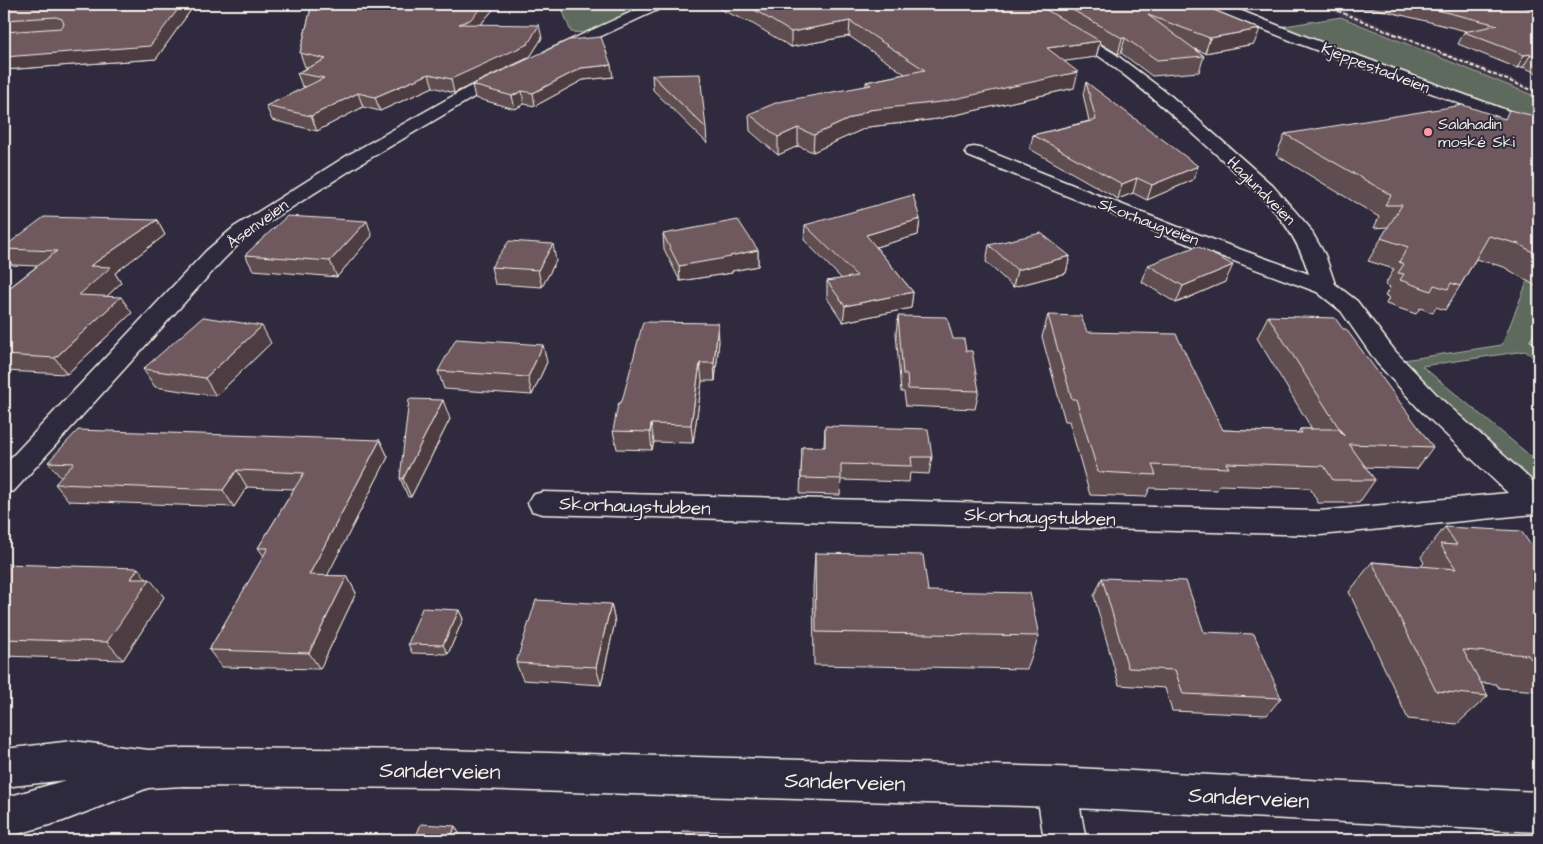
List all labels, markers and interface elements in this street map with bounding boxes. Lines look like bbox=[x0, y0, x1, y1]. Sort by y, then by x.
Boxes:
street label: Kjeppestadveien bbox=[1318, 37, 1433, 99]
place label: Salahadin moské Ski bbox=[1438, 113, 1515, 153]
marker: Salahadin moské Ski bbox=[1422, 126, 1434, 138]
street label: Haglundveien bbox=[1221, 151, 1301, 231]
street label: Skorhaugveien bbox=[1095, 193, 1202, 252]
street label: Åsenveien bbox=[222, 194, 293, 254]
street label: Skorhaugstubben bbox=[559, 490, 711, 524]
street label: Skorhaugstubben bbox=[964, 501, 1116, 535]
street label: Sanderveien bbox=[379, 755, 501, 788]
street label: Sanderveien bbox=[784, 765, 906, 800]
street label: Sanderveien bbox=[1188, 780, 1310, 817]

